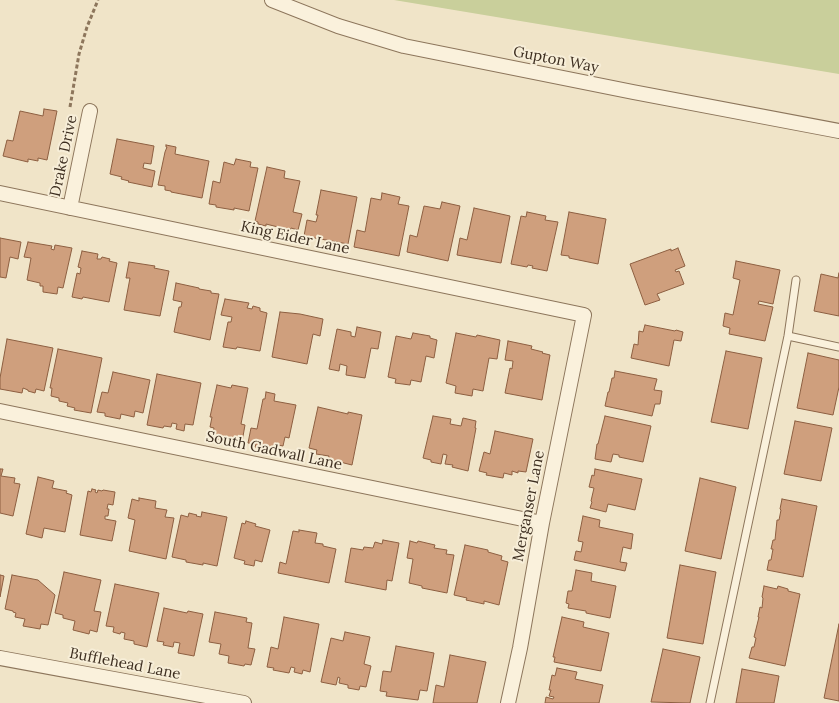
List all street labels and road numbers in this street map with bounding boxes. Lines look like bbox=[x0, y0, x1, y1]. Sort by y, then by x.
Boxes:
street label: Gupton Way bbox=[512, 43, 600, 77]
street label: Drake Drive bbox=[47, 114, 81, 198]
street label: King Eider Lane bbox=[239, 218, 351, 258]
street label: South Gadwall Lane bbox=[204, 428, 344, 474]
street label: Merganser Lane bbox=[509, 449, 549, 563]
street label: Bufflehead Lane bbox=[68, 644, 182, 684]

